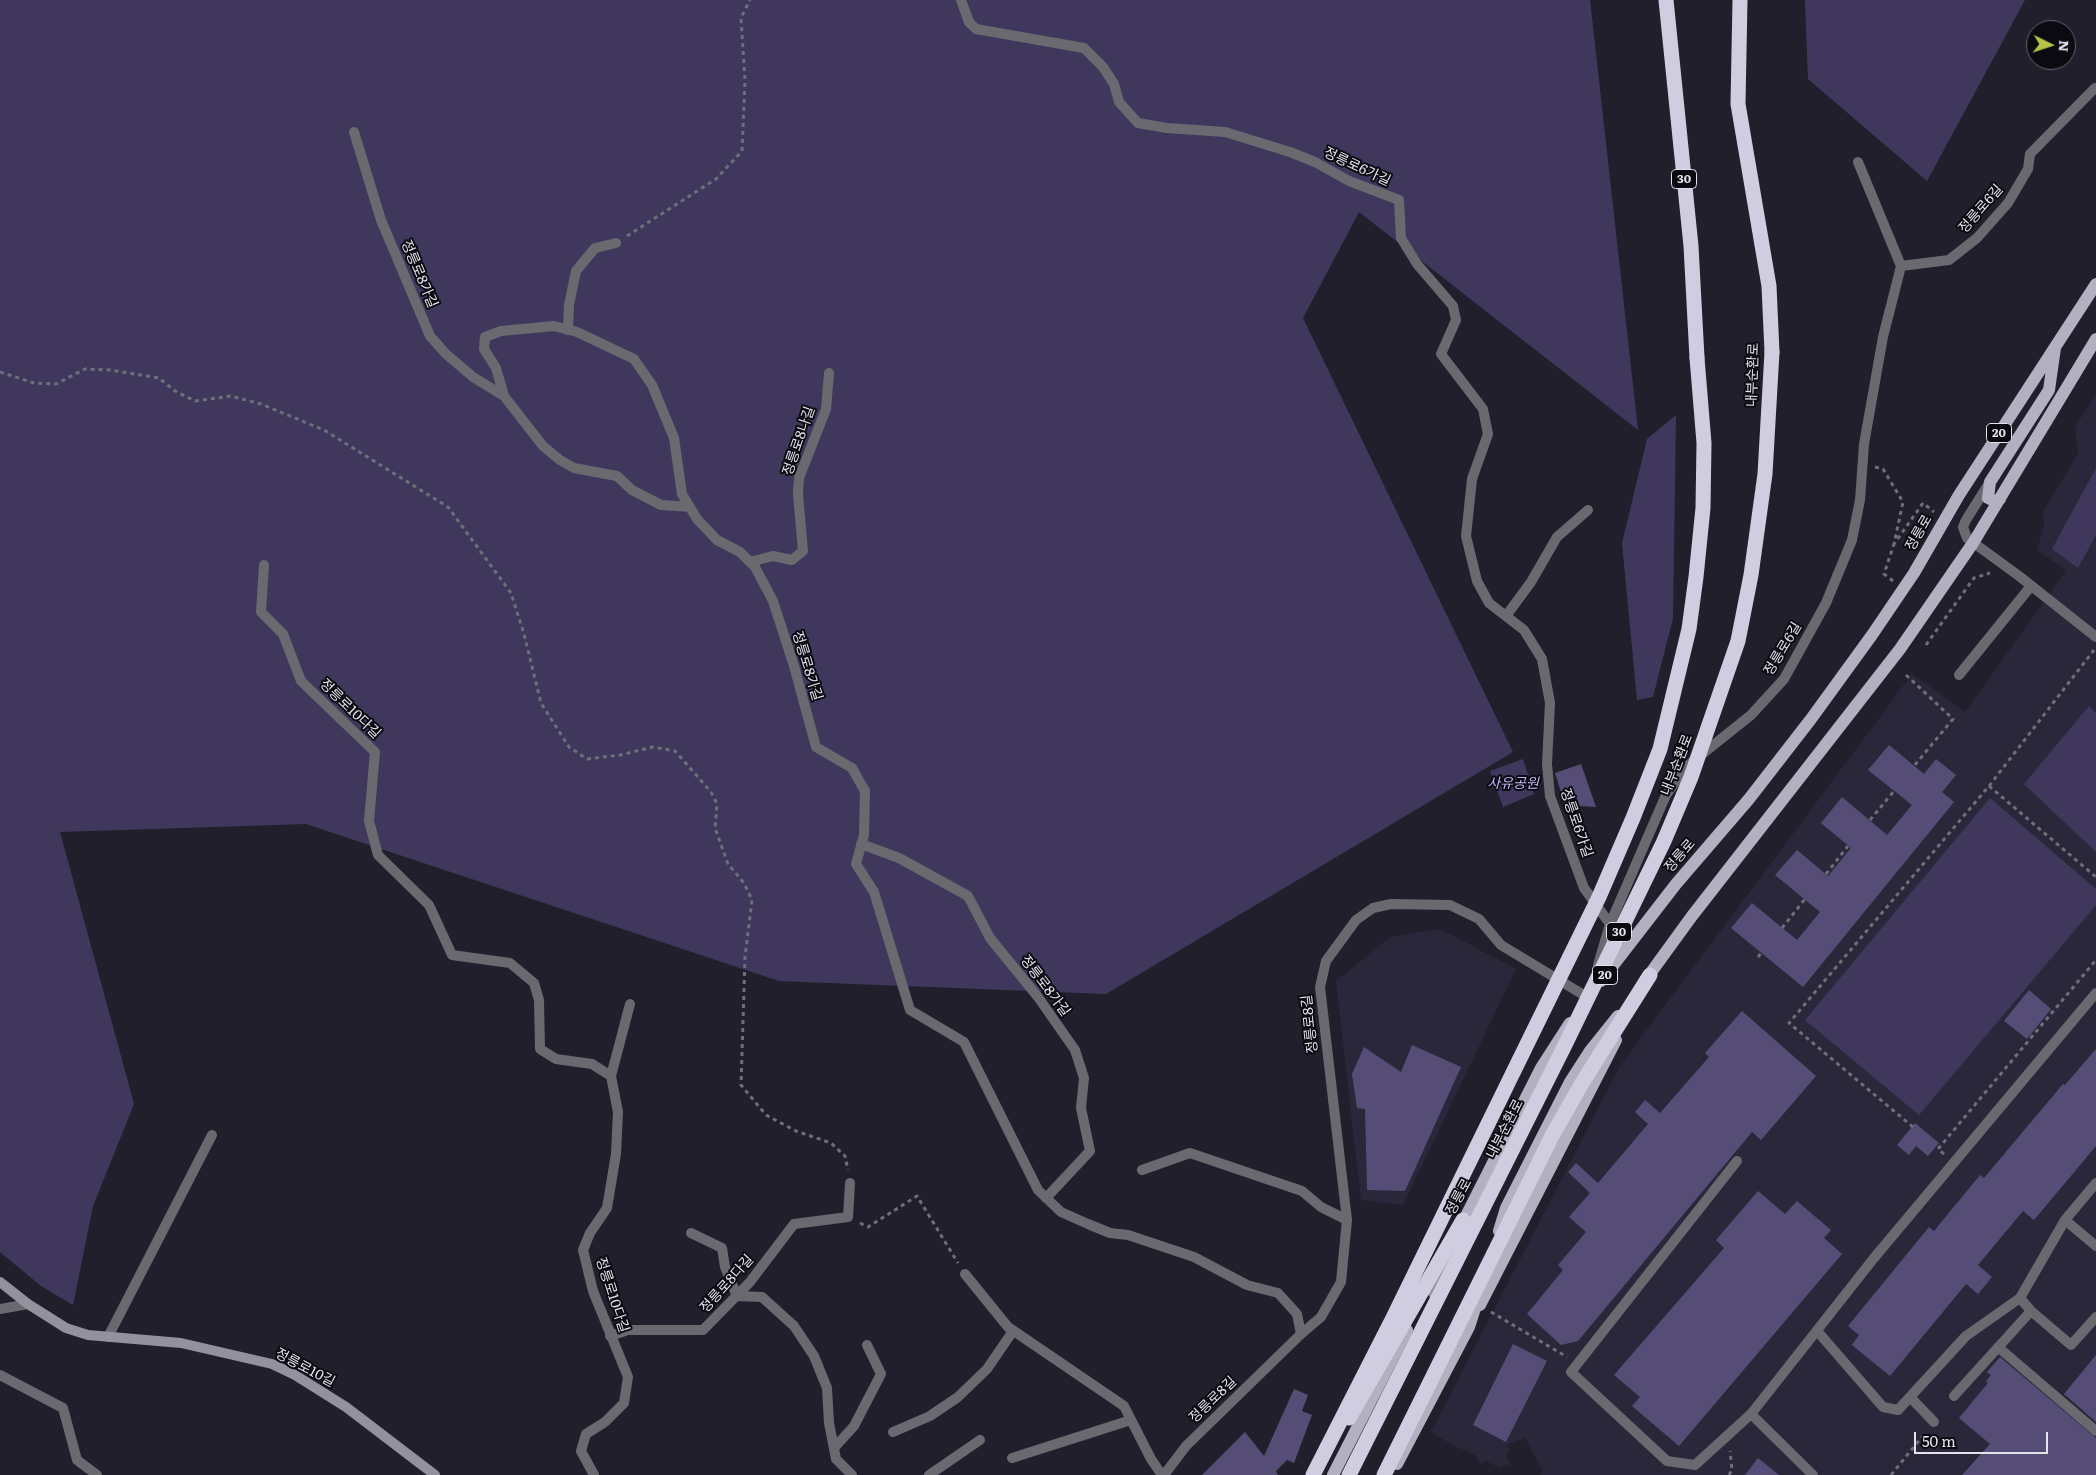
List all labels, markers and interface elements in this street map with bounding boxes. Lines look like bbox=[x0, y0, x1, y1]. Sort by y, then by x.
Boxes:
north arrow bbox=[2026, 20, 2076, 70]
text: N bbox=[2055, 39, 2075, 53]
street label: 정릉로6가길 bbox=[1321, 144, 1393, 190]
road number: 30 bbox=[1672, 170, 1696, 188]
street label: 정릉로6길 bbox=[1955, 181, 2007, 237]
street label: 정릉로8가길 bbox=[397, 238, 441, 310]
street label: 내부순환로 bbox=[1743, 343, 1763, 407]
street label: 정릉로8나길 bbox=[779, 404, 819, 478]
road number: 20 bbox=[1986, 423, 2012, 442]
street label: 정릉로 bbox=[1902, 512, 1936, 554]
street label: 정릉로6길 bbox=[1761, 619, 1805, 679]
street label: 정릉로8가길 bbox=[788, 629, 826, 703]
street label: 정릉로10다길 bbox=[316, 676, 384, 742]
street label: 내부순환로 bbox=[1658, 732, 1696, 798]
park label: 사유공원 bbox=[1487, 776, 1539, 792]
street label: 정릉로6가길 bbox=[1556, 786, 1596, 860]
street label: 정릉로 bbox=[1661, 836, 1699, 876]
road number: 30 bbox=[1606, 922, 1632, 942]
street label: 정릉로8가길 bbox=[1017, 952, 1073, 1020]
road number: 20 bbox=[1592, 966, 1618, 984]
street label: 정릉로8길 bbox=[1299, 994, 1321, 1054]
street label: 내부순환로 bbox=[1483, 1096, 1527, 1162]
street label: 정릉로 bbox=[1443, 1176, 1475, 1218]
street label: 정릉로8다길 bbox=[697, 1252, 757, 1316]
street label: 정릉로10다길 bbox=[592, 1255, 632, 1335]
street label: 정릉로10길 bbox=[272, 1345, 338, 1391]
street label: 정릉로8길 bbox=[1186, 1373, 1240, 1427]
scale bar bbox=[1916, 1422, 2050, 1454]
text: 50 m bbox=[1922, 1429, 1956, 1452]

